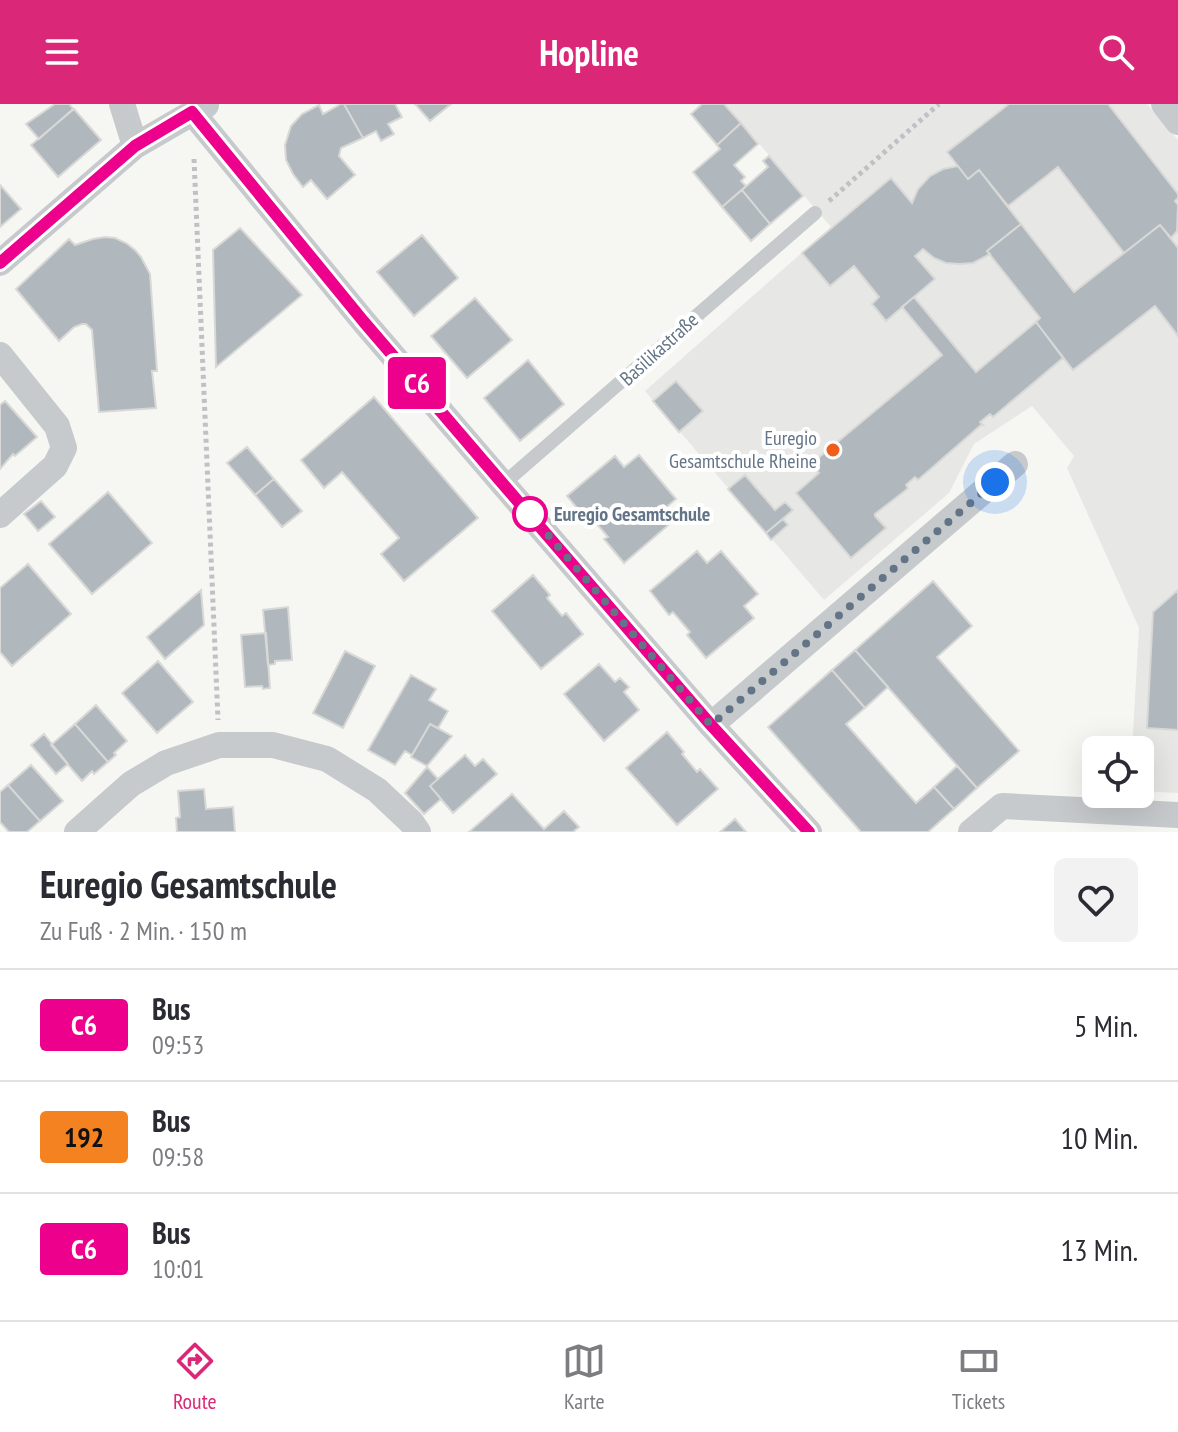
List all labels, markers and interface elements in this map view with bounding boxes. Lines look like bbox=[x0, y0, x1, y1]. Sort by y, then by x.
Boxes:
text: Hopline bbox=[539, 29, 639, 76]
icon: menu bbox=[40, 30, 84, 74]
icon: search bbox=[1094, 30, 1138, 74]
street label: Basilikastraße bbox=[614, 307, 704, 391]
line badge: C6 bbox=[381, 357, 453, 409]
text: C6 bbox=[404, 364, 430, 401]
place label: Euregio Gesamtschule Rheine bbox=[669, 425, 817, 474]
marker: Euregio Gesamtschule Rheine bbox=[824, 441, 842, 459]
your location bbox=[975, 462, 1015, 502]
marker: Euregio Gesamtschule bbox=[513, 497, 547, 531]
place label: Euregio Gesamtschule bbox=[554, 501, 710, 527]
map controls bbox=[1082, 736, 1154, 808]
button: locate bbox=[1082, 736, 1154, 808]
button: heart bbox=[1054, 858, 1138, 942]
text: Euregio Gesamtschule bbox=[40, 859, 337, 908]
text: Zu Fuß · 2 Min. · 150 m bbox=[40, 914, 247, 947]
text: Bus bbox=[152, 989, 191, 1028]
text: C6 bbox=[71, 1006, 97, 1043]
text: 5 Min. bbox=[1074, 1006, 1138, 1045]
text: 09:53 bbox=[152, 1028, 204, 1061]
text: Bus bbox=[152, 1101, 191, 1140]
text: 192 bbox=[64, 1118, 104, 1155]
text: 10 Min. bbox=[1061, 1118, 1138, 1157]
text: 09:58 bbox=[152, 1140, 204, 1173]
text: Bus bbox=[152, 1213, 191, 1252]
text: C6 bbox=[71, 1230, 97, 1267]
text: 13 Min. bbox=[1061, 1230, 1138, 1269]
text: 10:01 bbox=[152, 1252, 204, 1285]
tab: Route bbox=[173, 1339, 217, 1415]
tab: Karte bbox=[562, 1339, 606, 1415]
tab: Tickets bbox=[952, 1339, 1005, 1415]

